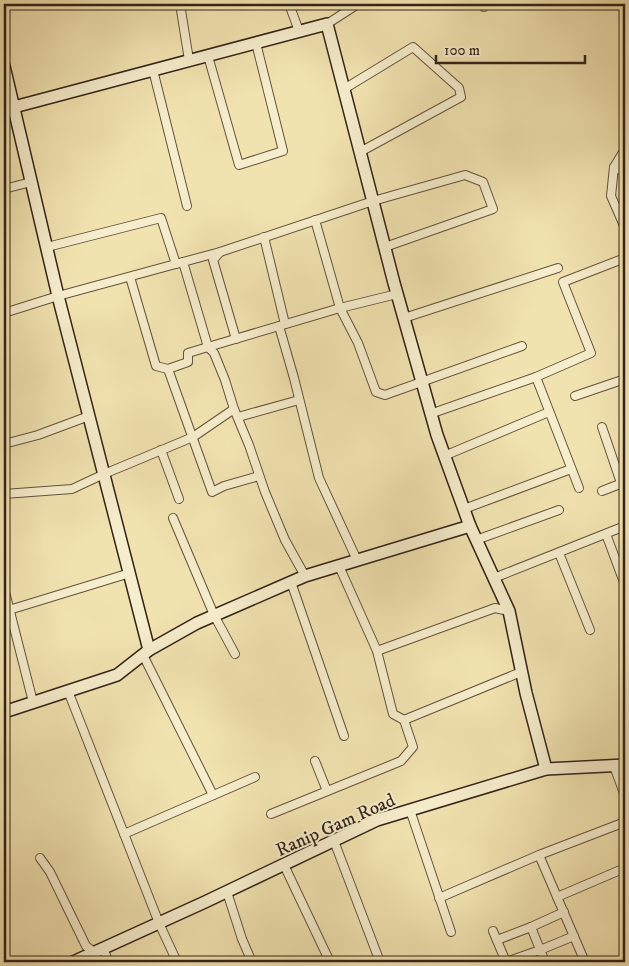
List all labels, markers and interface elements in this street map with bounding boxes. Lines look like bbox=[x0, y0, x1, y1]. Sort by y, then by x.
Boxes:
scale bar bbox=[436, 32, 585, 64]
text: 100 m bbox=[444, 41, 480, 60]
street label: Ranip Gam Road bbox=[272, 789, 399, 862]

